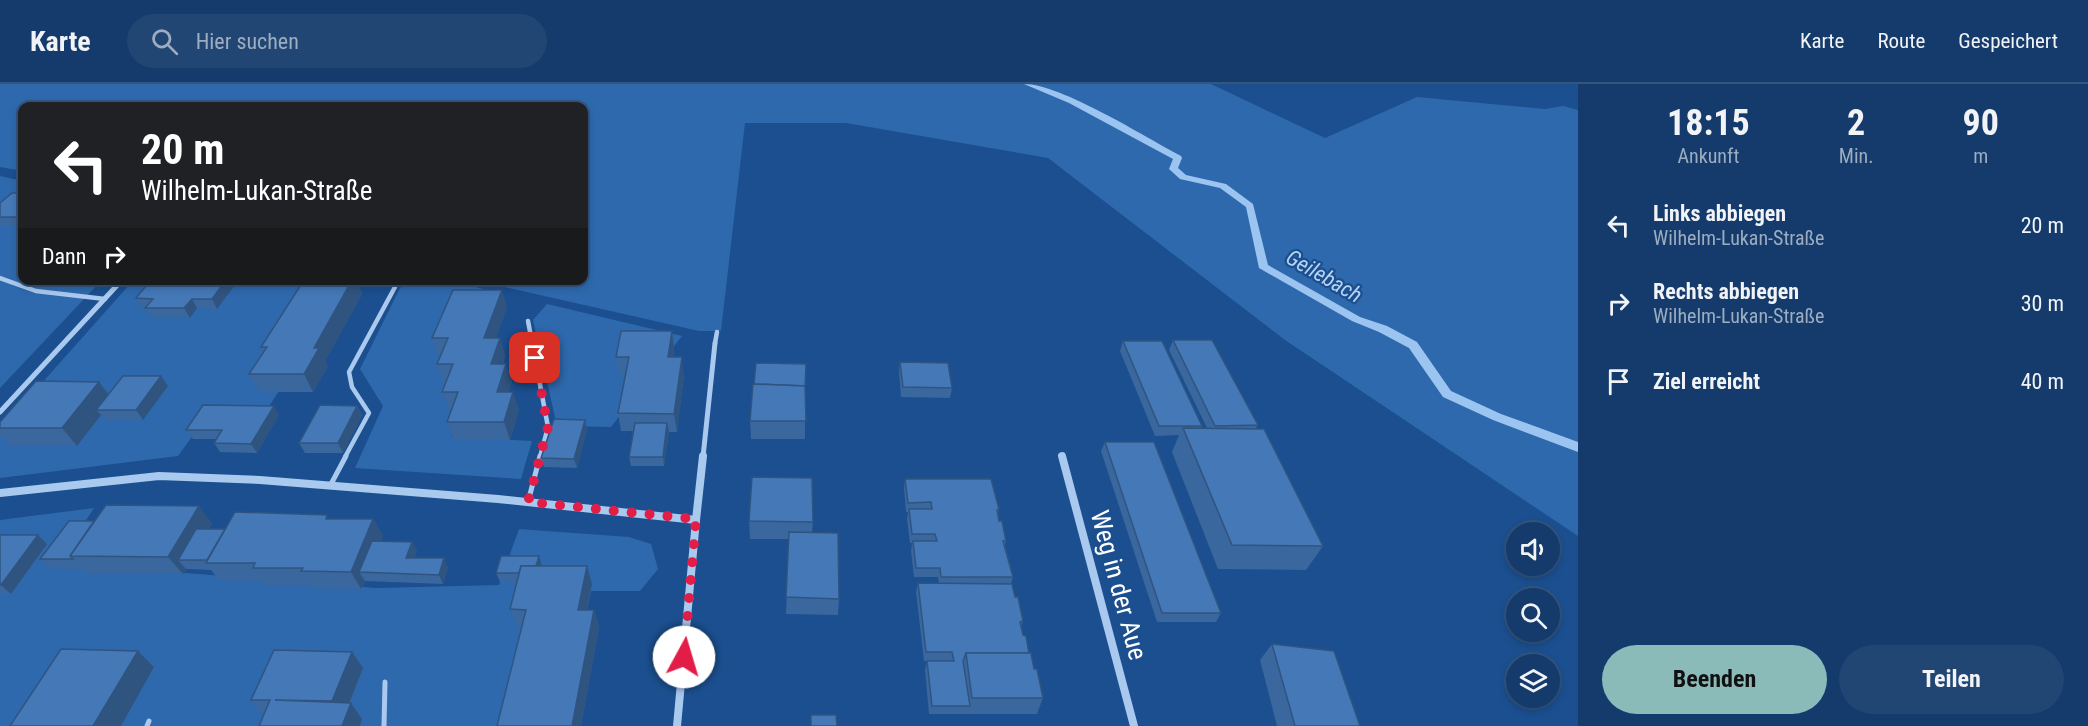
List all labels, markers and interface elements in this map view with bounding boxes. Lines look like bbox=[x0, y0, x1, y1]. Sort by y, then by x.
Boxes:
search box bbox=[127, 14, 547, 68]
text: Karte bbox=[30, 25, 91, 58]
icon: search bbox=[148, 25, 181, 58]
text: Hier suchen bbox=[196, 29, 299, 54]
text: Karte bbox=[1800, 29, 1844, 53]
text: Route bbox=[1877, 29, 1925, 53]
text: Gespeichert bbox=[1958, 29, 2058, 53]
text: 18:15 bbox=[1667, 102, 1750, 144]
text: 2 bbox=[1847, 102, 1865, 144]
text: 90 bbox=[1963, 102, 1999, 144]
text: 20 m bbox=[141, 125, 224, 174]
icon: left bbox=[42, 126, 120, 204]
text: Ankunft bbox=[1677, 144, 1739, 168]
text: Min. bbox=[1839, 144, 1873, 168]
text: m bbox=[1973, 144, 1988, 168]
text: Wilhelm-Lukan-Straße bbox=[141, 175, 372, 207]
text: Links abbiegen bbox=[1653, 201, 1786, 226]
icon: left bbox=[1602, 209, 1635, 242]
text: 20 m bbox=[2021, 213, 2064, 238]
text: Wilhelm-Lukan-Straße bbox=[1653, 226, 1824, 250]
icon: right bbox=[98, 240, 131, 273]
text: Dann bbox=[42, 244, 86, 269]
water label: Geilebach bbox=[1282, 244, 1366, 308]
text: Rechts abbiegen bbox=[1653, 279, 1799, 304]
icon: right bbox=[1602, 287, 1635, 320]
text: 30 m bbox=[2021, 291, 2064, 316]
text: Wilhelm-Lukan-Straße bbox=[1653, 304, 1824, 328]
pin bbox=[509, 332, 560, 383]
icon: arrive bbox=[518, 341, 551, 374]
icon: arrive bbox=[1602, 365, 1635, 398]
text: Ziel erreicht bbox=[1653, 369, 1760, 394]
text: 40 m bbox=[2021, 369, 2064, 394]
street label: Weg in der Aue bbox=[1085, 507, 1153, 663]
map controls bbox=[1506, 522, 1560, 708]
button: sound bbox=[1506, 522, 1560, 576]
button: search bbox=[1506, 588, 1560, 642]
position arrow bbox=[652, 625, 716, 689]
button: Beenden bbox=[1602, 645, 1827, 714]
button: Teilen bbox=[1839, 645, 2064, 714]
button: layers bbox=[1506, 654, 1560, 708]

